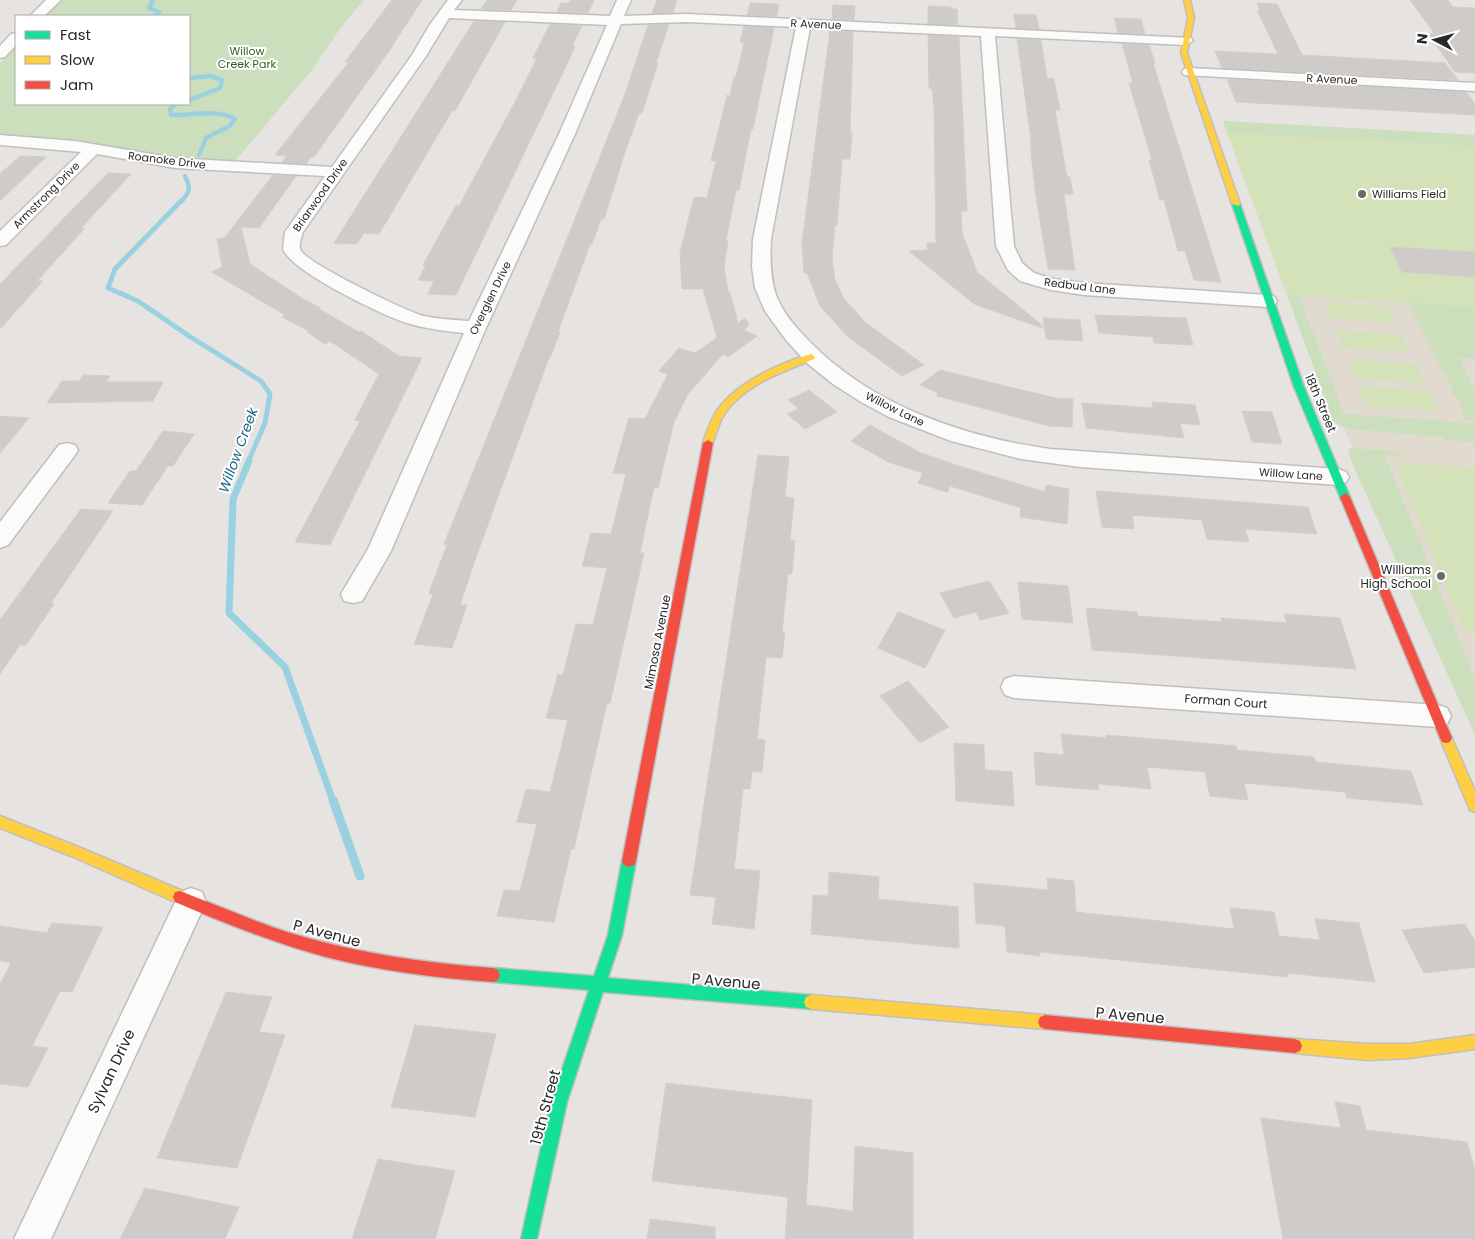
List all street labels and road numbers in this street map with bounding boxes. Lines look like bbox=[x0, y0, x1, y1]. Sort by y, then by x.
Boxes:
street label: R Avenue bbox=[790, 15, 842, 33]
street label: R Avenue bbox=[1306, 70, 1358, 88]
street label: Roanoke Drive bbox=[127, 147, 207, 173]
street label: Briarwood Drive bbox=[289, 155, 351, 235]
street label: Armstrong Drive bbox=[9, 158, 83, 232]
street label: Overglen Drive bbox=[465, 258, 515, 338]
street label: Redbud Lane bbox=[1043, 274, 1117, 298]
street label: 18th Street bbox=[1301, 371, 1341, 435]
street label: Willow Lane bbox=[863, 388, 927, 430]
street label: Willow Lane bbox=[1259, 464, 1324, 484]
street label: Mimosa Avenue bbox=[640, 593, 674, 691]
street label: Forman Court bbox=[1184, 690, 1268, 712]
street label: P Avenue bbox=[291, 914, 363, 952]
street label: P Avenue bbox=[691, 968, 761, 994]
street label: P Avenue bbox=[1095, 1002, 1165, 1028]
street label: Sylvan Drive bbox=[82, 1025, 140, 1117]
street label: 19th Street bbox=[525, 1067, 565, 1147]

